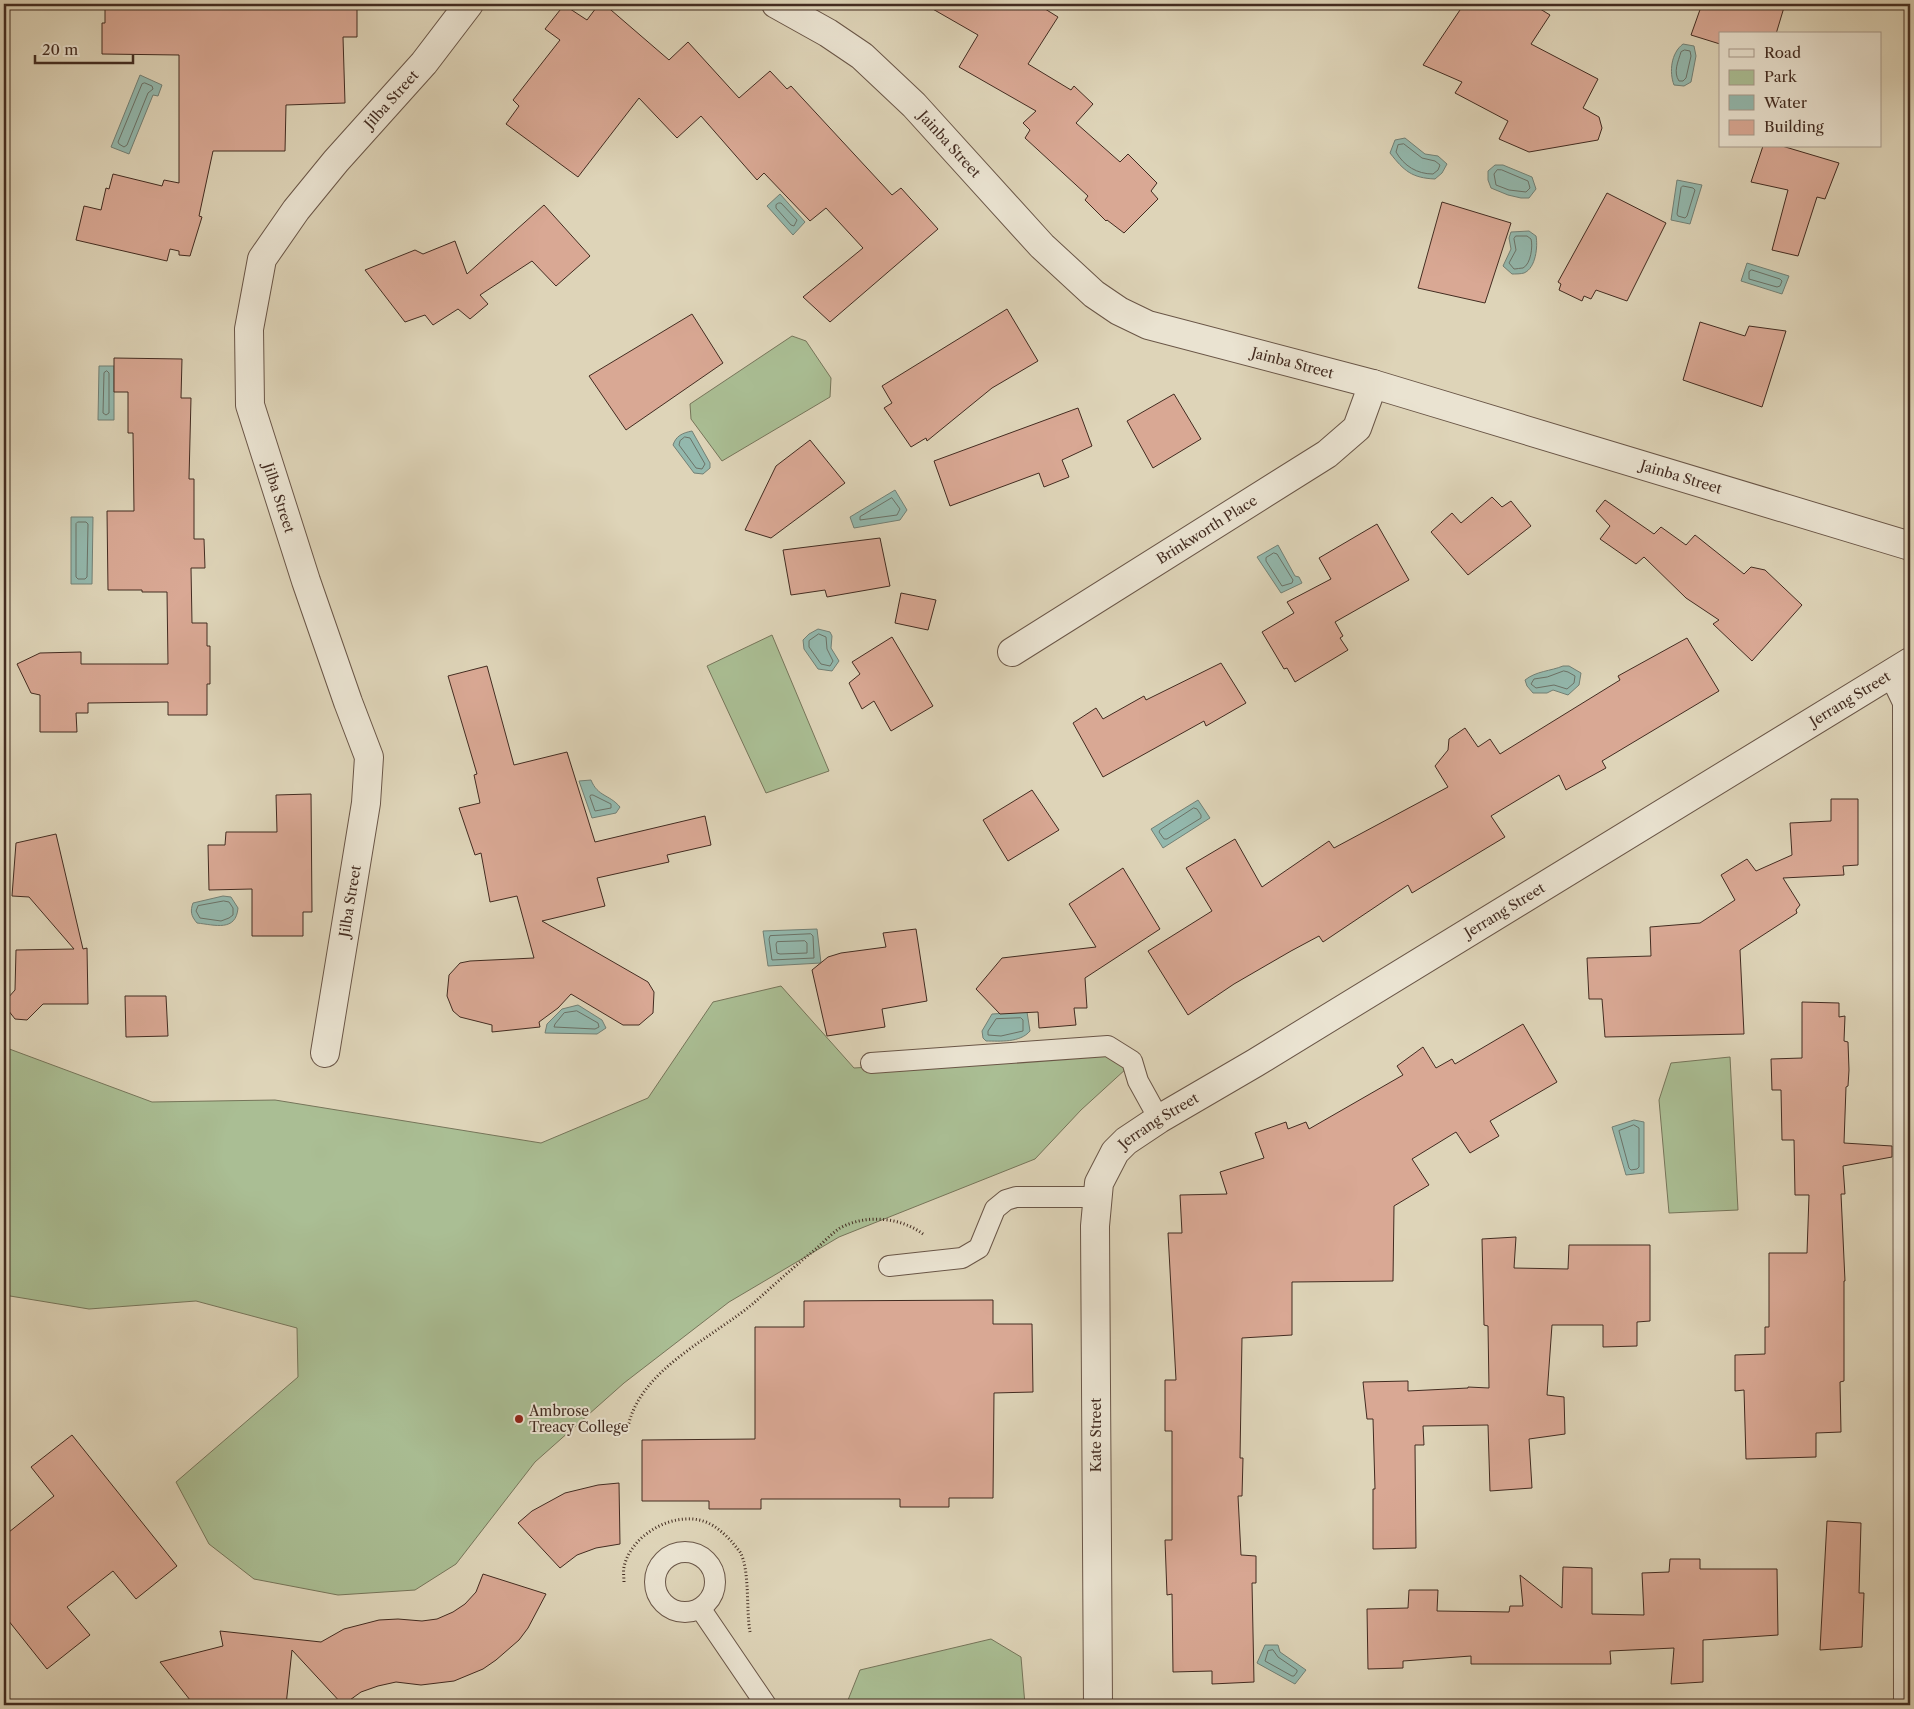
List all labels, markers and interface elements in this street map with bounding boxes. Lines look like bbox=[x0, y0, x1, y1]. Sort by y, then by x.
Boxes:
scale bar bbox=[35, 32, 132, 64]
legend bbox=[1719, 32, 1882, 148]
text: 20 m bbox=[42, 40, 78, 59]
text: Road bbox=[1764, 43, 1801, 62]
street label: Jilba Street bbox=[359, 66, 422, 134]
text: Park bbox=[1764, 67, 1798, 86]
text: Water bbox=[1763, 93, 1808, 112]
street label: Jainba Street bbox=[913, 105, 985, 182]
text: Building bbox=[1764, 117, 1824, 136]
street label: Jainba Street bbox=[1247, 343, 1336, 382]
street label: Jainba Street bbox=[1636, 456, 1724, 498]
street label: Jilba Street bbox=[259, 459, 299, 535]
street label: Brinkworth Place bbox=[1153, 491, 1261, 568]
street label: Jerrang Street bbox=[1805, 667, 1894, 731]
street label: Jilba Street bbox=[335, 864, 365, 940]
street label: Jerrang Street bbox=[1459, 879, 1548, 943]
street label: Jerrang Street bbox=[1113, 1089, 1202, 1154]
street label: Kate Street bbox=[1087, 1398, 1105, 1472]
place label: Ambrose Treacy College bbox=[528, 1402, 629, 1436]
marker: Ambrose Treacy College bbox=[513, 1413, 525, 1425]

